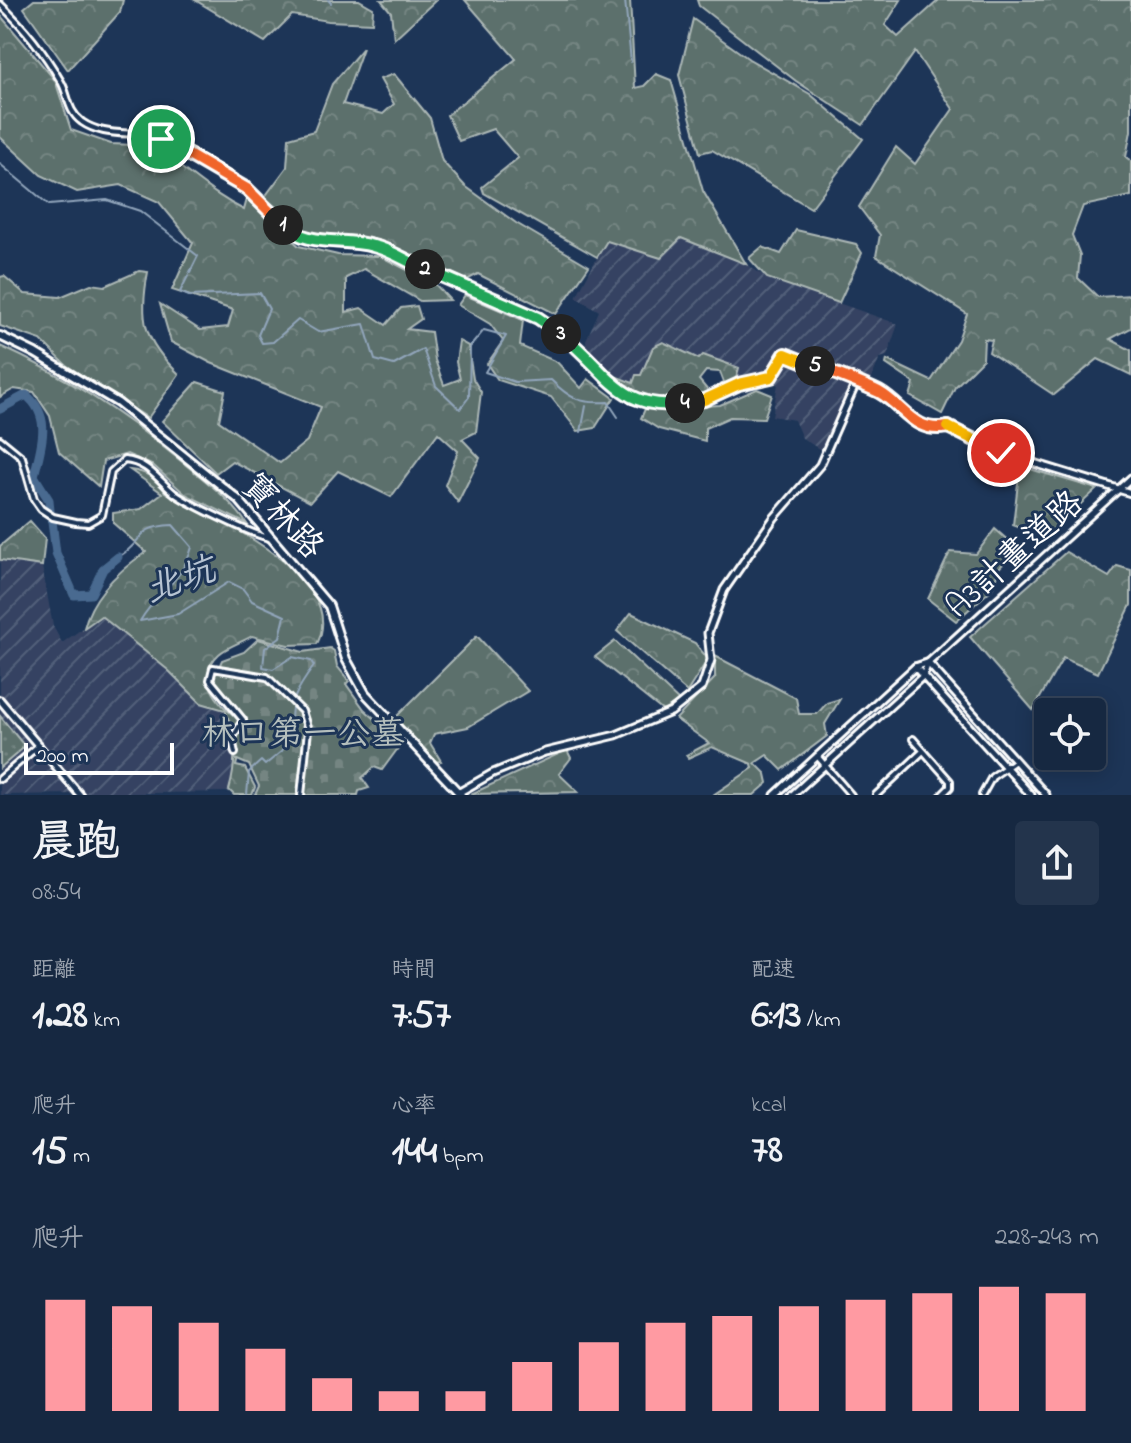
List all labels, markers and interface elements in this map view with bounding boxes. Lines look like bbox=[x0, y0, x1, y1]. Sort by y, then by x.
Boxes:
pin bbox=[127, 105, 195, 173]
icon: arrive bbox=[139, 117, 183, 161]
pin: 1 bbox=[263, 205, 303, 245]
text: 1 bbox=[280, 209, 287, 241]
pin: 2 bbox=[405, 249, 445, 289]
text: 2 bbox=[420, 253, 430, 285]
pin: 3 bbox=[541, 314, 581, 354]
text: 3 bbox=[556, 318, 566, 350]
pin: 5 bbox=[795, 346, 835, 386]
text: 5 bbox=[809, 350, 821, 382]
pin: 4 bbox=[665, 383, 705, 423]
text: 4 bbox=[680, 387, 690, 419]
pin bbox=[967, 419, 1035, 487]
icon: check bbox=[979, 431, 1023, 475]
street label: 寶林路 bbox=[228, 463, 334, 572]
street label: A3計畫道路 bbox=[935, 480, 1096, 632]
water label: 北坑 bbox=[138, 544, 227, 619]
map controls bbox=[1034, 698, 1106, 770]
button: locate bbox=[1034, 698, 1106, 770]
park label: 林口第一公墓 bbox=[201, 711, 405, 761]
scale bar bbox=[24, 739, 174, 775]
text: 200 m bbox=[36, 741, 89, 773]
text: 晨跑 bbox=[32, 812, 120, 876]
button: share bbox=[1015, 821, 1099, 905]
text: 08:54 bbox=[32, 874, 81, 912]
text: 距離 bbox=[32, 955, 76, 987]
text: 時間 bbox=[392, 955, 436, 987]
text: 配速 bbox=[751, 955, 795, 987]
text: 1.28 bbox=[32, 987, 88, 1046]
text: 7:57 bbox=[392, 987, 451, 1046]
text: 6:13 bbox=[751, 987, 802, 1046]
text: km bbox=[88, 1005, 120, 1037]
text: /km bbox=[802, 1005, 841, 1037]
text: kcal bbox=[751, 1090, 786, 1122]
text: 爬升 bbox=[32, 1091, 76, 1123]
text: 心率 bbox=[392, 1091, 436, 1123]
text: 78 bbox=[751, 1122, 783, 1181]
text: 15 bbox=[32, 1123, 68, 1182]
text: 144 bbox=[392, 1123, 437, 1182]
text: m bbox=[68, 1141, 90, 1173]
text: bpm bbox=[437, 1141, 484, 1173]
text: 228–243 m bbox=[995, 1219, 1099, 1257]
text: 爬升 bbox=[32, 1221, 84, 1259]

